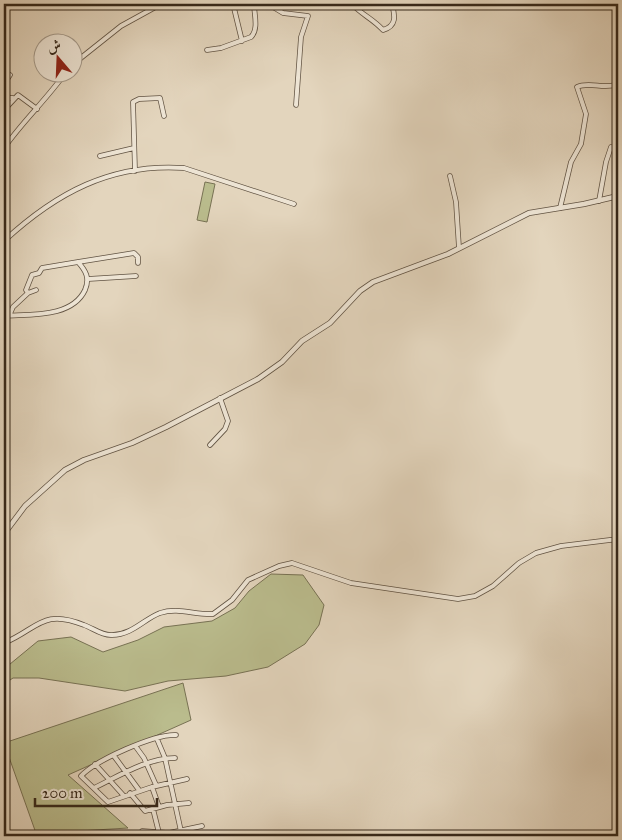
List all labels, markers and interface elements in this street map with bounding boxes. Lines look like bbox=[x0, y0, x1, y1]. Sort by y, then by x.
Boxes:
north arrow bbox=[32, 32, 82, 82]
text: ش bbox=[45, 36, 63, 56]
scale bar bbox=[35, 775, 158, 807]
text: 200 m bbox=[42, 784, 83, 802]

